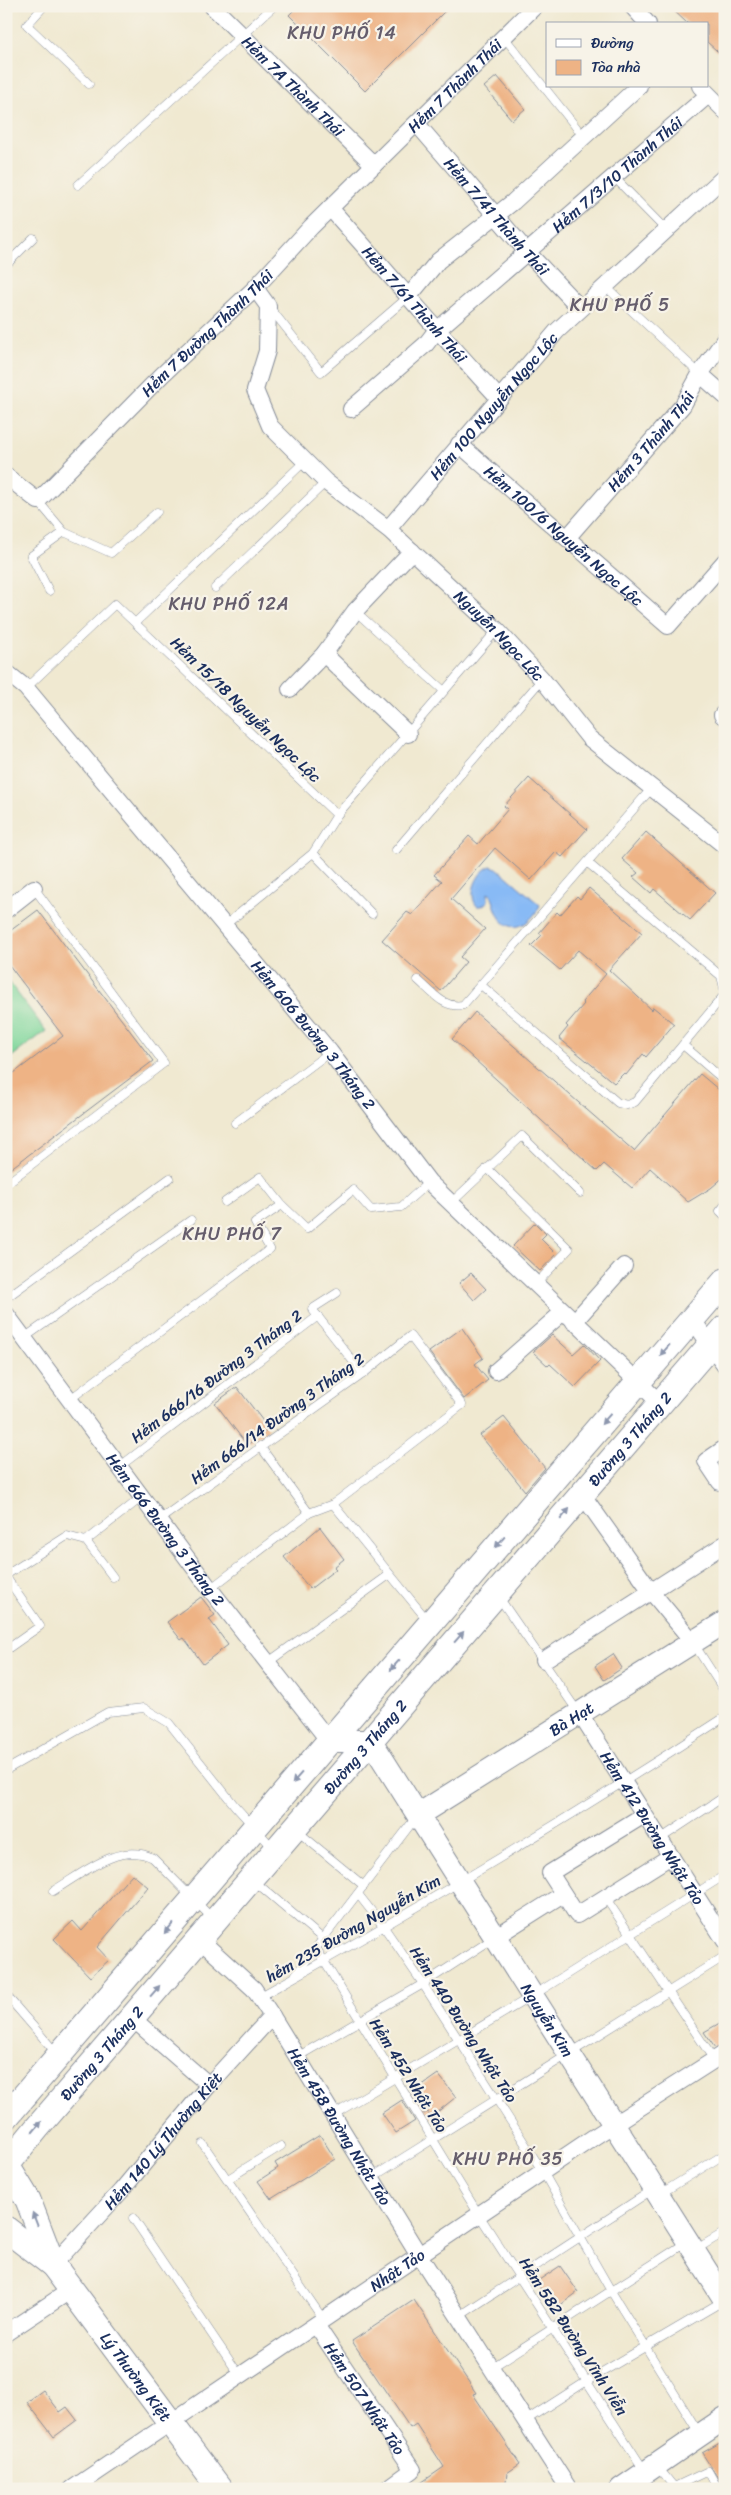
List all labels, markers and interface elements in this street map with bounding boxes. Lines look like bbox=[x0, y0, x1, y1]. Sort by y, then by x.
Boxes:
district label: KHU PHỐ 14 bbox=[287, 17, 397, 49]
legend bbox=[546, 22, 708, 88]
street label: Hẻm 7A Thành Thái bbox=[234, 28, 352, 145]
text: Đường bbox=[591, 30, 634, 56]
street label: Hẻm 7 Thành Thái bbox=[400, 31, 510, 140]
text: Tòa nhà bbox=[591, 54, 641, 80]
street label: Hẻm 7/3/10 Thành Thái bbox=[545, 109, 690, 240]
street label: Hẻm 7/41 Thành Thái bbox=[436, 150, 557, 283]
street label: Hẻm 7/61 Thành Thái bbox=[354, 239, 475, 370]
street label: Hẻm 7 Đường Thành Thái bbox=[134, 262, 281, 404]
district label: KHU PHỐ 5 bbox=[570, 289, 670, 321]
street label: Hẻm 100 Nguyễn Ngọc Lộc bbox=[422, 325, 565, 487]
street label: Hẻm 3 Thành Thái bbox=[600, 385, 703, 498]
street label: Hẻm 100/6 Nguyễn Ngọc Lộc bbox=[477, 458, 650, 614]
street label: Nguyễn Ngọc Lộc bbox=[447, 583, 552, 688]
district label: KHU PHỐ 12A bbox=[168, 588, 290, 620]
street label: Hẻm 15/18 Nguyễn Ngọc Lộc bbox=[163, 629, 328, 790]
street label: Hẻm 606 Đường 3 Tháng 2 bbox=[243, 953, 383, 1116]
district label: KHU PHỐ 7 bbox=[182, 1218, 283, 1250]
street label: Hẻm 666/16 Đường 3 Tháng 2 bbox=[124, 1302, 309, 1451]
one-way arrow bbox=[659, 1344, 670, 1357]
street label: Hẻm 666/14 Đường 3 Tháng 2 bbox=[184, 1345, 371, 1492]
street label: Đường 3 Tháng 2 bbox=[580, 1385, 680, 1493]
one-way arrow bbox=[600, 1412, 612, 1424]
street label: Hẻm 666 Đường 3 Tháng 2 bbox=[98, 1446, 232, 1613]
one-way arrow bbox=[559, 1508, 570, 1520]
one-way arrow bbox=[495, 1535, 506, 1548]
one-way arrow bbox=[454, 1631, 465, 1644]
one-way arrow bbox=[389, 1659, 400, 1672]
street label: Đường 3 Tháng 2 bbox=[316, 1693, 415, 1801]
street label: Bà Hạt bbox=[543, 1694, 600, 1744]
street label: Hẻm 412 Đường Nhật Tảo bbox=[592, 1745, 713, 1911]
one-way arrow bbox=[292, 1772, 303, 1785]
street label: hẻm 235 Đường Nguyễn Kim bbox=[259, 1866, 446, 1991]
one-way arrow bbox=[163, 1921, 174, 1934]
street label: Hẻm 440 Đường Nhật Tảo bbox=[402, 1940, 525, 2109]
street label: Nguyễn Kim bbox=[513, 1977, 582, 2063]
one-way arrow bbox=[149, 1985, 160, 1997]
street label: Đường 3 Tháng 2 bbox=[52, 1999, 151, 2108]
street label: Hẻm 452 Nhật Tảo bbox=[361, 2012, 456, 2139]
street label: Hẻm 458 Đường Nhật Tảo bbox=[279, 2041, 399, 2211]
street label: Hẻm 140 Lý Thường Kiệt bbox=[96, 2065, 230, 2217]
one-way arrow bbox=[32, 2121, 43, 2134]
district label: KHU PHỐ 35 bbox=[452, 2143, 564, 2175]
one-way arrow bbox=[31, 2211, 39, 2226]
street label: Nhật Tảo bbox=[363, 2241, 431, 2300]
street label: Hẻm 582 Đường Vĩnh Viễn bbox=[511, 2251, 636, 2422]
street label: Lý Thường Kiệt bbox=[92, 2326, 179, 2428]
street label: Hẻm 507 Nhật Tảo bbox=[316, 2336, 413, 2461]

